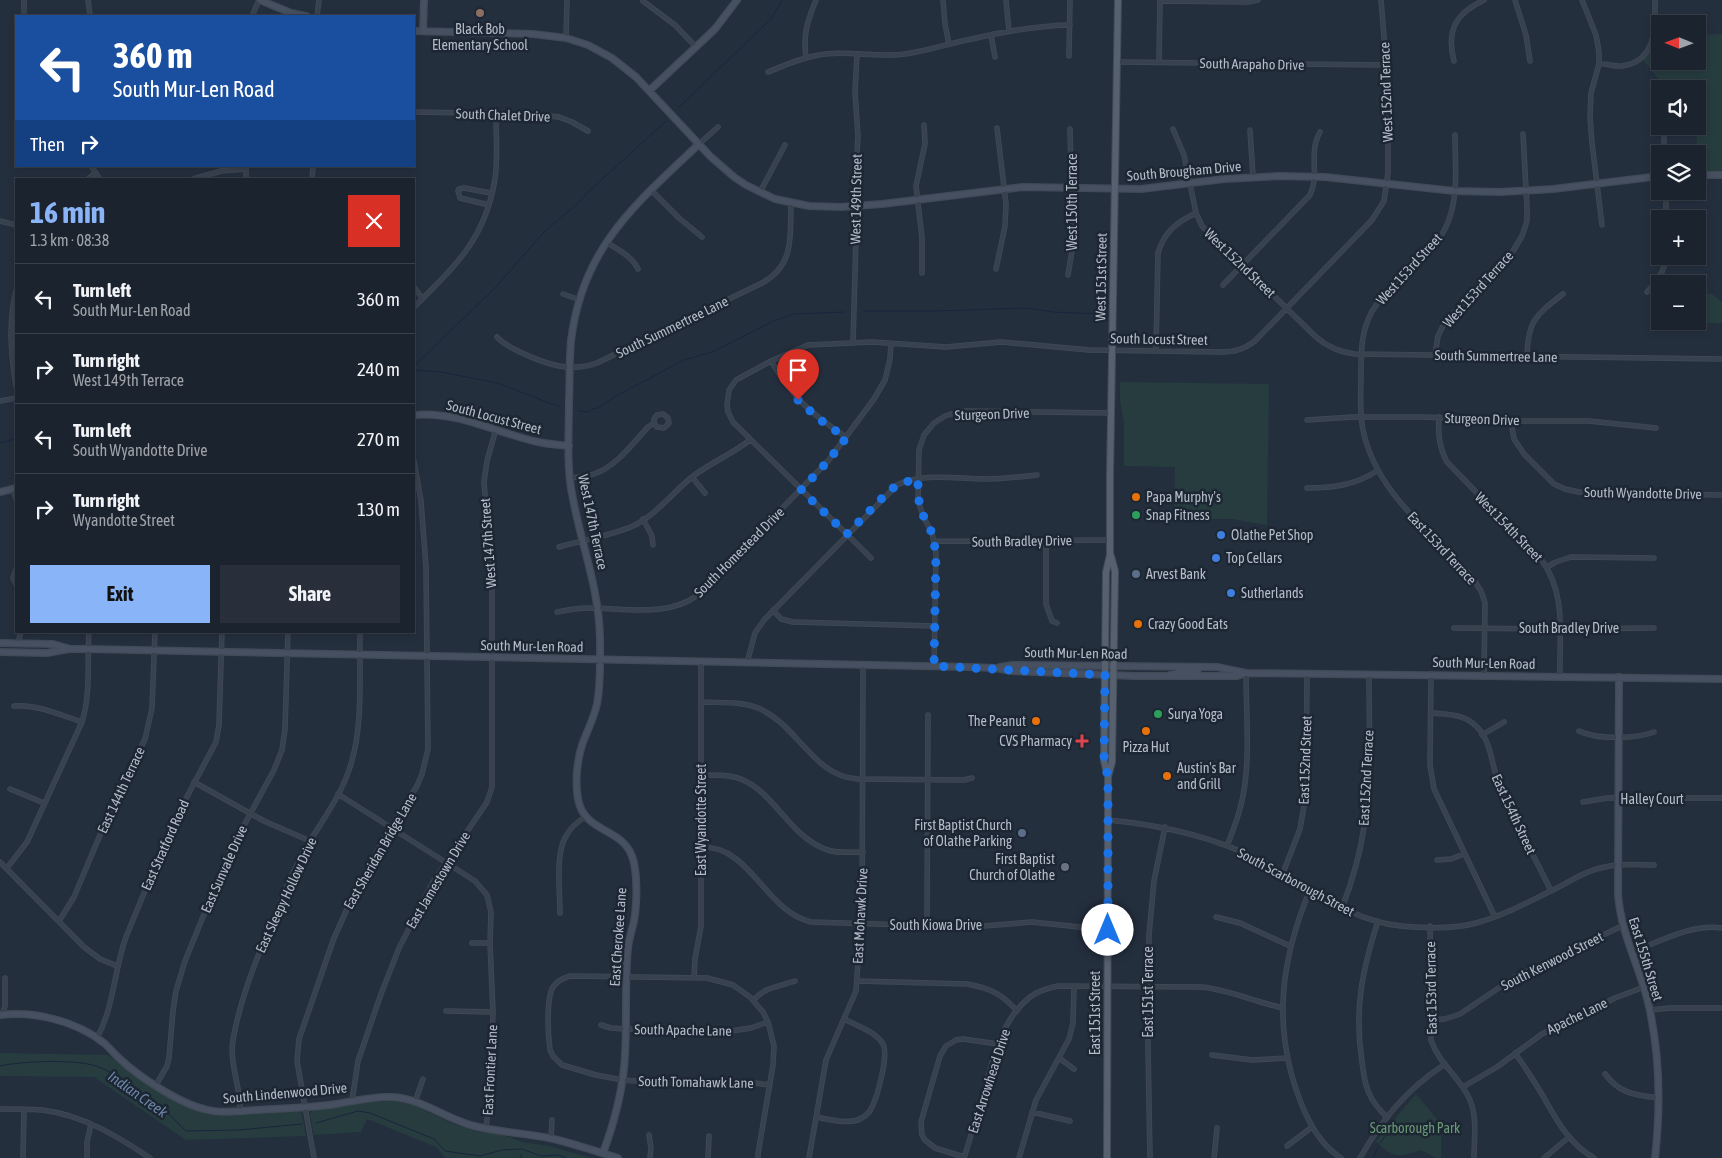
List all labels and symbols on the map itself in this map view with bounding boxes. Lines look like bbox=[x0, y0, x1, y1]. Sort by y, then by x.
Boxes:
marker: Black Bob Elementary School bbox=[474, 7, 486, 19]
north arrow bbox=[1651, 15, 1706, 70]
place label: Black Bob Elementary School bbox=[432, 21, 528, 53]
street label: West 152nd Terrace bbox=[1376, 42, 1396, 142]
street label: South Arapaho Drive bbox=[1199, 55, 1305, 73]
street label: South Chalet Drive bbox=[455, 105, 551, 125]
street label: West 150th Terrace bbox=[1064, 153, 1080, 251]
street label: West 149th Street bbox=[847, 154, 865, 244]
street label: South Brougham Drive bbox=[1126, 158, 1242, 184]
street label: West 152nd Street bbox=[1201, 225, 1279, 301]
street label: West 153rd Street bbox=[1373, 230, 1445, 308]
street label: West 151st Street bbox=[1092, 233, 1110, 321]
street label: West 153rd Terrace bbox=[1440, 248, 1516, 330]
street label: South Summertree Lane bbox=[613, 293, 731, 361]
street label: South Locust Street bbox=[1110, 330, 1208, 348]
street label: South Summertree Lane bbox=[1434, 347, 1558, 365]
pin bbox=[777, 349, 819, 400]
street label: South Locust Street bbox=[445, 397, 543, 437]
street label: Sturgeon Drive bbox=[954, 405, 1030, 423]
street label: Sturgeon Drive bbox=[1444, 410, 1520, 428]
street label: West 147th Terrace bbox=[575, 473, 611, 571]
street label: South Wyandotte Drive bbox=[1584, 484, 1702, 502]
place label: Papa Murphy's bbox=[1146, 489, 1221, 505]
street label: West 154th Street bbox=[1472, 489, 1546, 565]
marker: Papa Murphy's bbox=[1130, 491, 1142, 503]
street label: West 147th Street bbox=[477, 497, 499, 589]
street label: South Homestead Drive bbox=[691, 504, 787, 600]
place label: Snap Fitness bbox=[1146, 507, 1210, 523]
street label: East 153rd Terrace bbox=[1404, 508, 1480, 588]
marker: Snap Fitness bbox=[1130, 509, 1142, 521]
place label: Olathe Pet Shop bbox=[1231, 527, 1314, 543]
marker: Olathe Pet Shop bbox=[1215, 529, 1227, 541]
street label: South Bradley Drive bbox=[972, 532, 1072, 550]
place label: Top Cellars bbox=[1226, 550, 1282, 566]
marker: Top Cellars bbox=[1210, 552, 1222, 564]
place label: Arvest Bank bbox=[1146, 566, 1206, 582]
marker: Arvest Bank bbox=[1130, 568, 1142, 580]
place label: Sutherlands bbox=[1241, 585, 1304, 601]
marker: Sutherlands bbox=[1225, 587, 1237, 599]
place label: Crazy Good Eats bbox=[1148, 616, 1228, 632]
marker: Crazy Good Eats bbox=[1132, 618, 1144, 630]
street label: South Bradley Drive bbox=[1519, 620, 1619, 636]
street label: South Mur-Len Road bbox=[480, 637, 584, 655]
street label: South Mur-Len Road bbox=[1024, 644, 1128, 662]
street label: South Mur-Len Road bbox=[1432, 654, 1536, 672]
place label: Surya Yoga bbox=[1168, 706, 1223, 722]
marker: Surya Yoga bbox=[1152, 708, 1164, 720]
place label: The Peanut bbox=[968, 713, 1026, 729]
marker: The Peanut bbox=[1030, 715, 1042, 727]
street label: East 152nd Street bbox=[1295, 715, 1315, 805]
marker: Pizza Hut bbox=[1140, 725, 1152, 737]
street label: East 152nd Terrace bbox=[1355, 730, 1377, 826]
place label: CVS Pharmacy bbox=[999, 733, 1072, 749]
marker: CVS Pharmacy bbox=[1076, 735, 1088, 747]
place label: Pizza Hut bbox=[1122, 739, 1170, 755]
street label: East 144th Terrace bbox=[94, 744, 148, 836]
place label: Austin's Bar and Grill bbox=[1177, 760, 1237, 792]
street label: East Wyandotte Street bbox=[693, 764, 709, 876]
marker: Austin's Bar and Grill bbox=[1161, 770, 1173, 782]
street label: East 154th Street bbox=[1488, 771, 1540, 857]
street label: East Sheridan Bridge Lane bbox=[340, 790, 420, 912]
street label: Halley Court bbox=[1620, 791, 1684, 807]
street label: East Stratford Road bbox=[138, 797, 192, 893]
place label: First Baptist Church of Olathe Parking bbox=[914, 817, 1012, 849]
street label: East Sunvale Drive bbox=[198, 823, 250, 915]
marker: First Baptist Church of Olathe Parking bbox=[1016, 827, 1028, 839]
street label: East Jamestown Drive bbox=[403, 829, 473, 931]
street label: East Sleepy Hollow Drive bbox=[252, 835, 320, 955]
street label: South Scarborough Street bbox=[1235, 844, 1357, 920]
place label: First Baptist Church of Olathe bbox=[969, 851, 1055, 883]
marker: First Baptist Church of Olathe bbox=[1059, 861, 1071, 873]
street label: East Mohawk Drive bbox=[849, 868, 871, 964]
street label: East Cherokee Lane bbox=[607, 887, 629, 987]
position arrow bbox=[1081, 903, 1133, 955]
street label: East 155th Street bbox=[1626, 915, 1666, 1003]
street label: South Kiowa Drive bbox=[890, 917, 982, 933]
street label: South Kenwood Street bbox=[1498, 928, 1606, 994]
street label: East 153rd Terrace bbox=[1422, 941, 1440, 1035]
street label: East 151st Terrace bbox=[1140, 946, 1156, 1038]
street label: East 151st Street bbox=[1087, 971, 1103, 1055]
street label: Apache Lane bbox=[1544, 994, 1610, 1038]
street label: South Apache Lane bbox=[634, 1021, 732, 1039]
street label: East Frontier Lane bbox=[480, 1024, 500, 1116]
street label: East Arrowhead Drive bbox=[965, 1027, 1013, 1135]
water label: Indian Creek bbox=[105, 1067, 171, 1121]
street label: South Tomahawk Lane bbox=[638, 1073, 754, 1091]
street label: South Lindenwood Drive bbox=[222, 1080, 348, 1106]
park label: Scarborough Park bbox=[1370, 1120, 1460, 1136]

